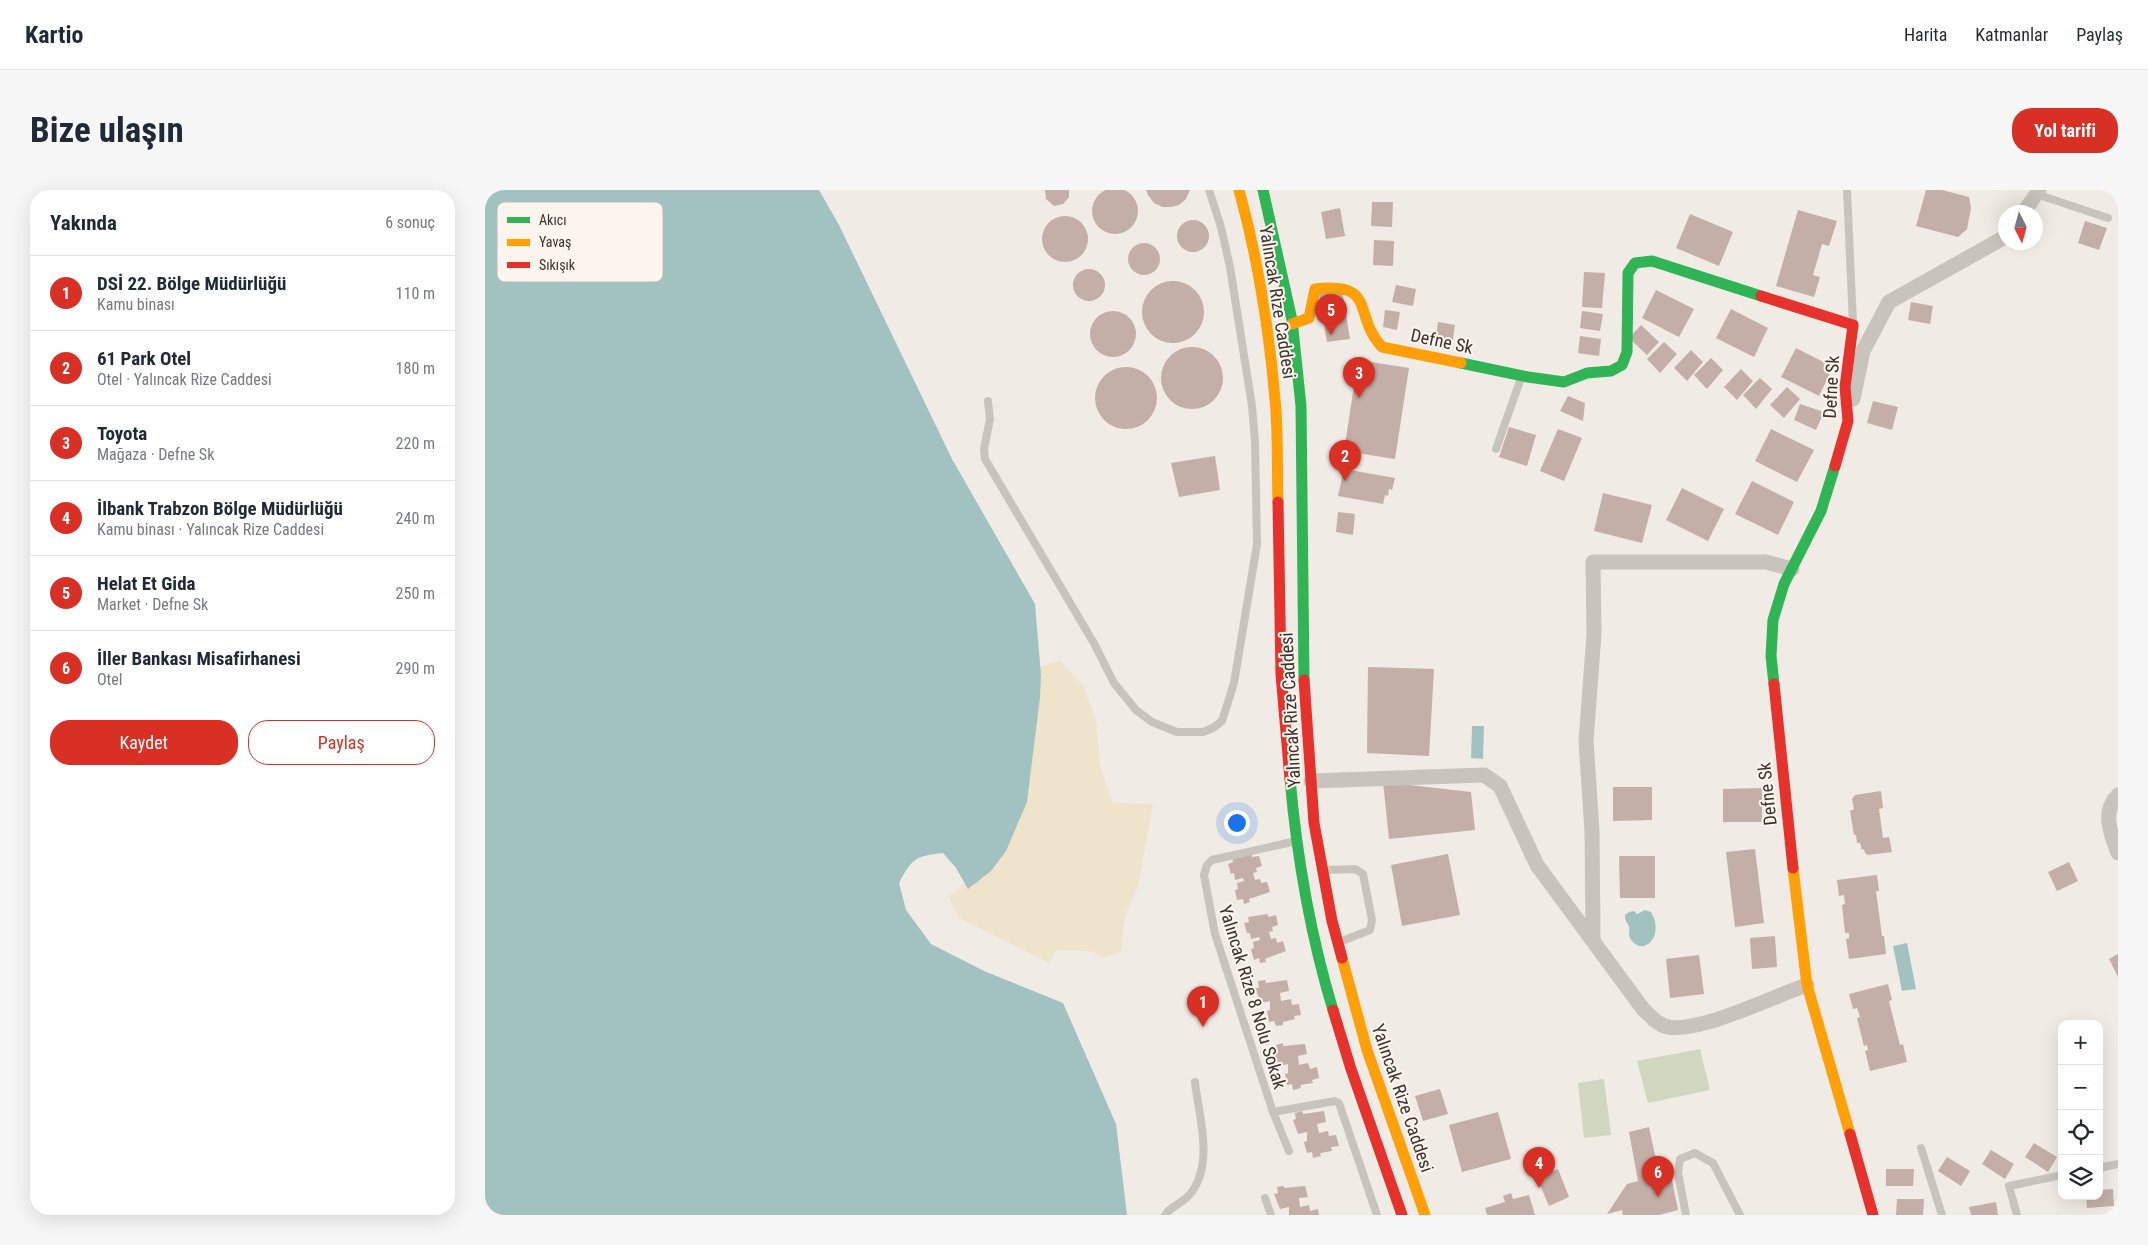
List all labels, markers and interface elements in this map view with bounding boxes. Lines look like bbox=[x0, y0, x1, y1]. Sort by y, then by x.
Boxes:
text: Kartio bbox=[25, 21, 83, 49]
text: Harita bbox=[1904, 24, 1947, 45]
text: Katmanlar bbox=[1975, 24, 2048, 45]
text: Paylaş bbox=[2076, 24, 2123, 45]
button: Yol tarifi bbox=[2012, 108, 2118, 153]
text: Bize ulaşın bbox=[30, 110, 184, 151]
legend bbox=[497, 202, 663, 282]
north arrow bbox=[1998, 205, 2043, 250]
text: Yakında bbox=[50, 211, 117, 235]
text: Akıcı bbox=[539, 212, 566, 228]
text: 6 sonuç bbox=[385, 213, 435, 232]
street label: Yalıncak Rize Caddesi bbox=[1255, 224, 1301, 380]
text: Yavaş bbox=[539, 234, 571, 250]
text: Sıkışık bbox=[539, 257, 576, 273]
text: DSİ 22. Bölge Müdürlüğü bbox=[97, 272, 286, 295]
text: 1 bbox=[62, 284, 70, 303]
text: 110 m bbox=[396, 284, 435, 303]
pin: 5 bbox=[1315, 294, 1347, 335]
text: Kamu binası bbox=[97, 295, 175, 314]
street label: Defne Sk bbox=[1409, 324, 1475, 358]
text: 61 Park Otel bbox=[97, 347, 191, 370]
street label: Defne Sk bbox=[1819, 355, 1843, 419]
pin: 3 bbox=[1343, 357, 1375, 398]
text: 2 bbox=[62, 359, 70, 378]
text: 180 m bbox=[396, 359, 435, 378]
text: Otel · Yalıncak Rize Caddesi bbox=[97, 370, 272, 389]
text: Toyota bbox=[97, 422, 147, 445]
text: 3 bbox=[62, 434, 70, 453]
text: 220 m bbox=[396, 434, 435, 453]
pin: 2 bbox=[1329, 440, 1361, 481]
text: Mağaza · Defne Sk bbox=[97, 445, 214, 464]
text: İlbank Trabzon Bölge Müdürlüğü bbox=[97, 497, 343, 520]
text: 4 bbox=[62, 509, 70, 528]
text: 240 m bbox=[396, 509, 435, 528]
text: Kamu binası · Yalıncak Rize Caddesi bbox=[97, 520, 324, 539]
text: Helat Et Gida bbox=[97, 572, 196, 595]
text: 5 bbox=[62, 584, 70, 603]
text: 250 m bbox=[396, 584, 435, 603]
text: Market · Defne Sk bbox=[97, 595, 208, 614]
street label: Yalıncak Rize Caddesi bbox=[1275, 632, 1305, 788]
text: İller Bankası Misafirhanesi bbox=[97, 647, 301, 670]
text: 6 bbox=[62, 659, 70, 678]
text: 290 m bbox=[396, 659, 435, 678]
text: Otel bbox=[97, 670, 123, 689]
button: Kaydet bbox=[50, 720, 238, 765]
button: Paylaş bbox=[248, 720, 435, 765]
street label: Defne Sk bbox=[1753, 762, 1781, 826]
your location bbox=[1224, 810, 1250, 836]
street label: Yalıncak Rize 8 Nolu Sokak bbox=[1215, 903, 1291, 1091]
pin: 1 bbox=[1187, 986, 1219, 1027]
map controls bbox=[2058, 1020, 2103, 1200]
button: + bbox=[2058, 1020, 2103, 1065]
street label: Yalıncak Rize Caddesi bbox=[1368, 1021, 1438, 1175]
button: − bbox=[2058, 1065, 2103, 1110]
button: locate bbox=[2058, 1110, 2103, 1155]
pin: 4 bbox=[1523, 1147, 1555, 1188]
button: layers bbox=[2058, 1155, 2103, 1200]
pin: 6 bbox=[1642, 1156, 1674, 1197]

